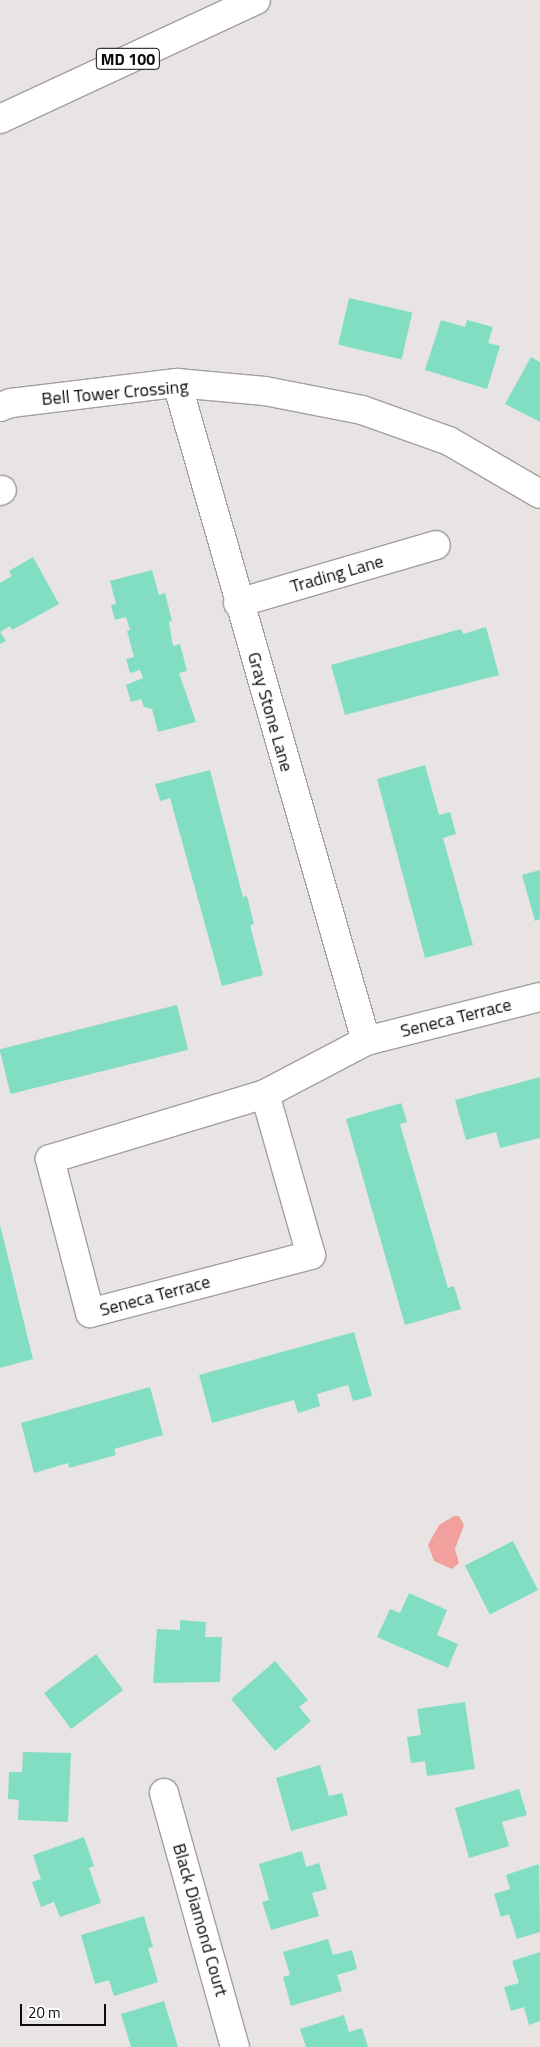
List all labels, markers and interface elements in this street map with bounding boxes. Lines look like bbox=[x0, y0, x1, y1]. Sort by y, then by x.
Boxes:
road number: MD 100 bbox=[96, 46, 160, 72]
street label: Bell Tower Crossing bbox=[41, 376, 189, 410]
street label: Trading Lane bbox=[288, 550, 386, 598]
street label: Gray Stone Lane bbox=[243, 650, 297, 774]
street label: Seneca Terrace bbox=[398, 994, 514, 1042]
street label: Seneca Terrace bbox=[97, 1271, 213, 1321]
street label: Black Diamond Court bbox=[168, 1841, 232, 1999]
scale bar bbox=[22, 1994, 109, 2026]
text: 20 m bbox=[28, 2001, 61, 2024]

